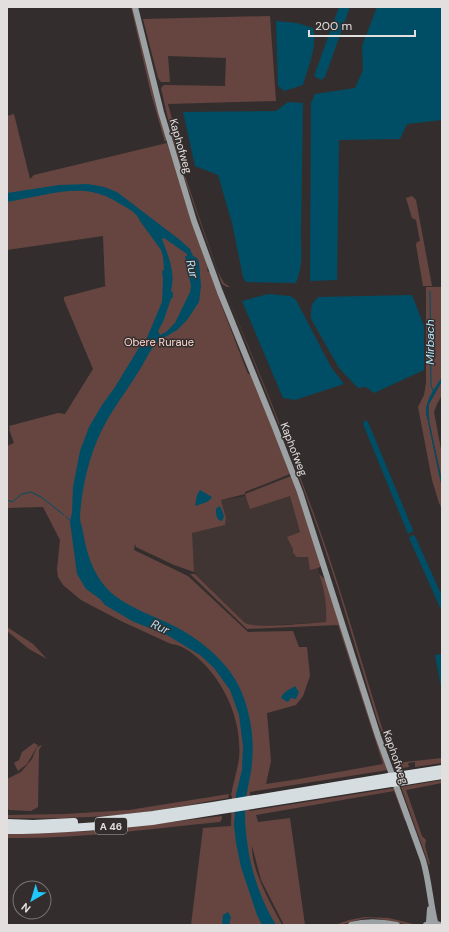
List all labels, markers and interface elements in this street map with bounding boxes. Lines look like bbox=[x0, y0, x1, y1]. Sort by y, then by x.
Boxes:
scale bar bbox=[309, 12, 415, 38]
text: 200 m bbox=[315, 18, 352, 34]
street label: Kaphofweg bbox=[167, 117, 195, 175]
water label: Rur bbox=[182, 258, 202, 280]
water label: Mirbach bbox=[422, 319, 438, 365]
park label: Obere Ruraue bbox=[124, 335, 194, 349]
street label: Kaphofweg bbox=[277, 420, 311, 478]
water label: Rur bbox=[148, 616, 172, 638]
street label: Kaphofweg bbox=[380, 728, 412, 786]
road number: A 46 bbox=[95, 818, 127, 834]
north arrow bbox=[12, 880, 52, 920]
text: N bbox=[18, 900, 33, 916]

